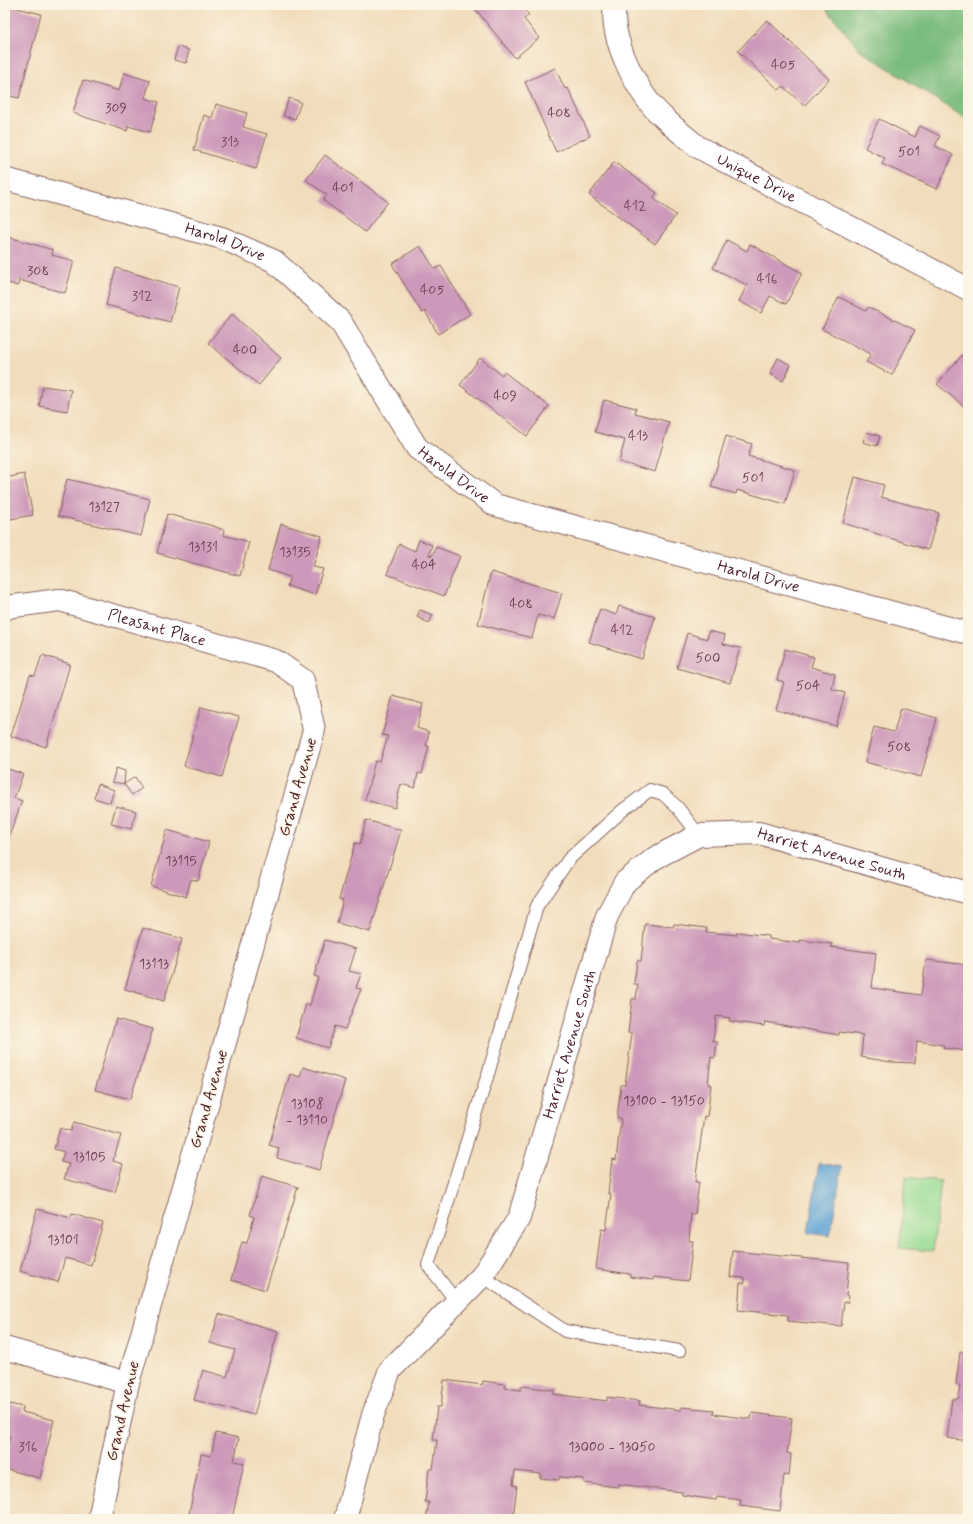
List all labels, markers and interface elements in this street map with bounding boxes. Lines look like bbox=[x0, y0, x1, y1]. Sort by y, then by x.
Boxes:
house number: 405 bbox=[771, 56, 795, 74]
house number: 309 bbox=[105, 99, 127, 117]
house number: 408 bbox=[547, 104, 571, 122]
house number: 313 bbox=[221, 133, 239, 151]
house number: 501 bbox=[898, 143, 920, 161]
street label: Unique Drive bbox=[713, 148, 801, 208]
house number: 401 bbox=[332, 179, 354, 197]
house number: 412 bbox=[624, 197, 646, 215]
street label: Harold Drive bbox=[183, 218, 269, 266]
house number: 308 bbox=[27, 262, 49, 280]
house number: 416 bbox=[757, 270, 777, 288]
house number: 405 bbox=[420, 281, 444, 299]
house number: 312 bbox=[132, 287, 152, 305]
house number: 400 bbox=[233, 341, 257, 359]
house number: 409 bbox=[493, 387, 517, 405]
house number: 413 bbox=[628, 427, 648, 445]
street label: Harold Drive bbox=[414, 441, 494, 508]
house number: 501 bbox=[742, 469, 764, 487]
house number: 13127 bbox=[88, 498, 120, 516]
house number: 13131 bbox=[188, 538, 218, 556]
house number: 13135 bbox=[279, 543, 311, 561]
street label: Harold Drive bbox=[715, 555, 802, 597]
house number: 404 bbox=[412, 556, 436, 574]
house number: 408 bbox=[509, 595, 533, 613]
street label: Pleasant Place bbox=[106, 604, 208, 651]
house number: 412 bbox=[611, 621, 633, 639]
house number: 500 bbox=[696, 649, 720, 667]
house number: 504 bbox=[796, 677, 820, 695]
street label: Grand Avenue bbox=[274, 735, 322, 839]
house number: 508 bbox=[887, 738, 911, 756]
street label: Harriet Avenue South bbox=[755, 823, 909, 885]
house number: 13115 bbox=[165, 852, 197, 870]
house number: 13113 bbox=[139, 955, 169, 973]
street label: Harriet Avenue South bbox=[538, 968, 601, 1121]
street label: Grand Avenue bbox=[185, 1047, 233, 1151]
house number: 13100 - 13150 bbox=[623, 1092, 705, 1110]
house number: 13108 - 13110 bbox=[286, 1095, 328, 1129]
house number: 13105 bbox=[73, 1148, 105, 1166]
house number: 13101 bbox=[47, 1231, 79, 1249]
street label: Grand Avenue bbox=[101, 1359, 145, 1463]
house number: 316 bbox=[19, 1438, 37, 1456]
house number: 13000 - 13050 bbox=[568, 1438, 656, 1456]

